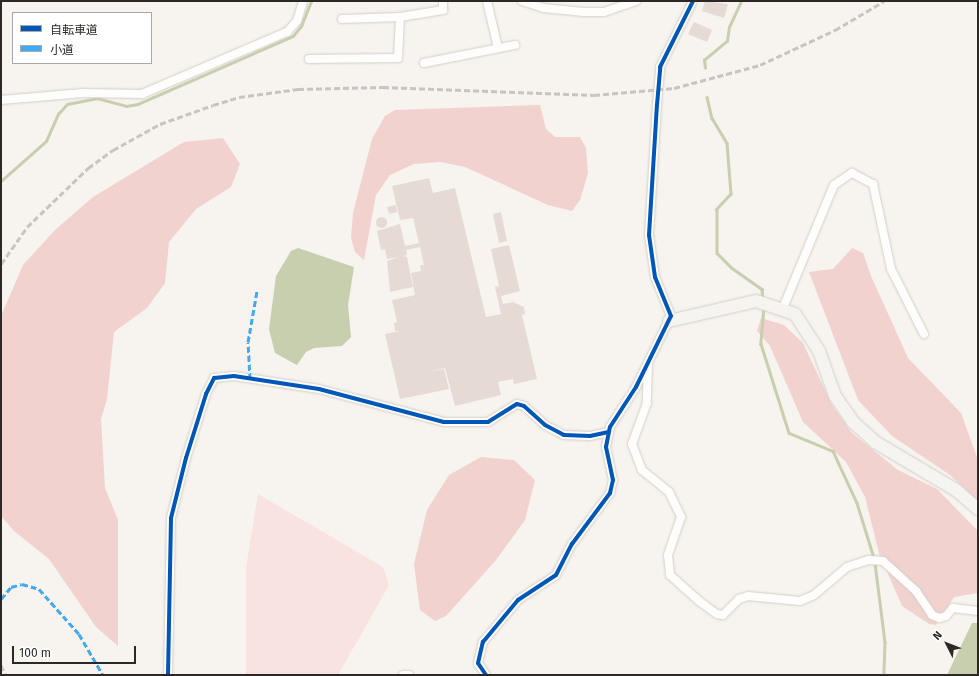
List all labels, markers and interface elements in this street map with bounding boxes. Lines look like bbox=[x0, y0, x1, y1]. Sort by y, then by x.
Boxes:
legend bbox=[12, 12, 152, 64]
text: 自転車道 bbox=[50, 23, 98, 37]
text: 小道 bbox=[50, 43, 74, 57]
north arrow bbox=[927, 624, 967, 664]
text: N bbox=[930, 629, 945, 643]
scale bar bbox=[14, 638, 138, 664]
text: 100 m bbox=[19, 646, 51, 660]

